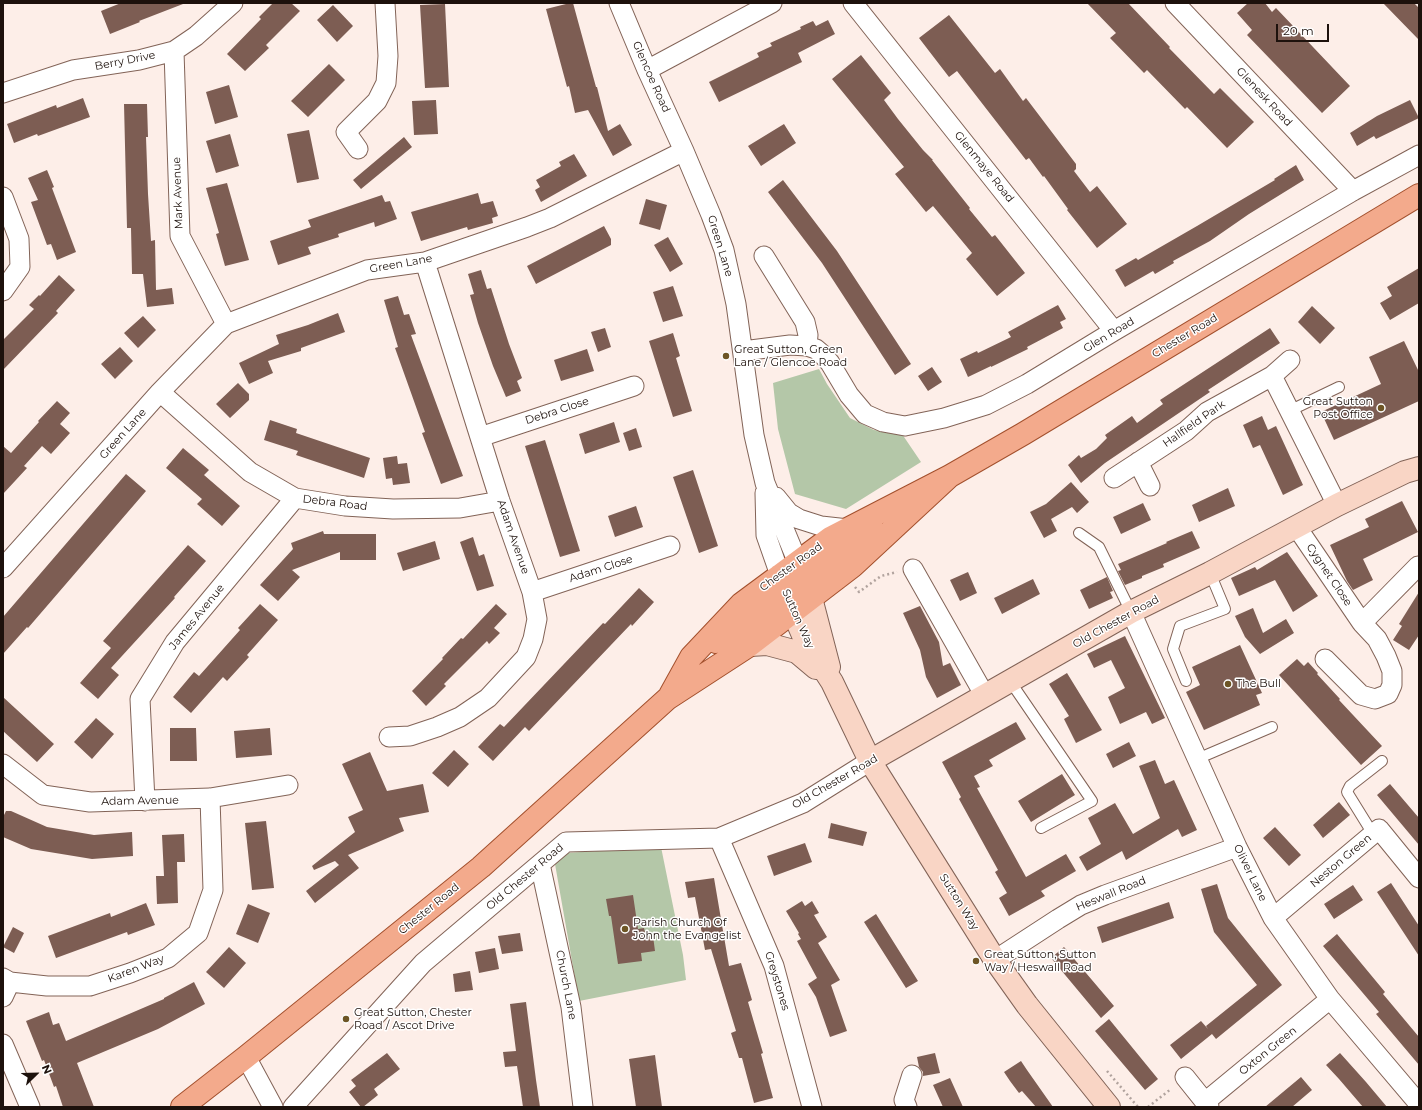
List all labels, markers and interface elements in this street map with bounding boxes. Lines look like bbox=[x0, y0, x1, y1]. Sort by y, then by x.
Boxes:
scale bar bbox=[1278, 16, 1331, 42]
text: 20 m bbox=[1283, 23, 1314, 38]
street label: Glencoe Road bbox=[629, 39, 673, 115]
street label: Berry Drive bbox=[94, 49, 156, 73]
street label: Glenesk Road bbox=[1233, 65, 1295, 129]
street label: Glenmaye Road bbox=[951, 129, 1017, 205]
street label: Mark Avenue bbox=[170, 157, 186, 229]
street label: Green Lane bbox=[704, 214, 736, 278]
street label: Green Lane bbox=[369, 252, 433, 276]
street label: Chester Road bbox=[1150, 311, 1220, 361]
street label: Glen Road bbox=[1081, 315, 1137, 355]
place label: Great Sutton, Green Lane / Glencoe Road bbox=[734, 343, 847, 369]
marker: Great Sutton, Green Lane / Glencoe Road bbox=[721, 351, 731, 361]
street label: Debra Close bbox=[523, 394, 591, 428]
place label: Great Sutton Post Office bbox=[1303, 395, 1373, 421]
street label: Hallfield Park bbox=[1160, 398, 1228, 450]
marker: Great Sutton Post Office bbox=[1376, 403, 1386, 413]
street label: Green Lane bbox=[97, 406, 149, 462]
street label: Debra Road bbox=[302, 492, 368, 514]
street label: Adam Avenue bbox=[494, 498, 532, 576]
street label: Chester Road bbox=[757, 540, 825, 594]
street label: Cygnet Close bbox=[1303, 541, 1355, 609]
street label: Adam Close bbox=[568, 553, 634, 585]
street label: James Avenue bbox=[167, 582, 227, 652]
street label: Sutton Way bbox=[779, 587, 817, 651]
street label: Old Chester Road bbox=[1070, 593, 1162, 651]
place label: The Bull bbox=[1236, 677, 1281, 691]
marker: The Bull bbox=[1223, 679, 1233, 689]
street label: Old Chester Road bbox=[790, 752, 880, 812]
street label: Adam Avenue bbox=[101, 794, 179, 808]
street label: Neston Green bbox=[1308, 832, 1374, 890]
street label: Old Chester Road bbox=[484, 841, 566, 913]
street label: Oliver Lane bbox=[1230, 842, 1270, 904]
street label: Sutton Way bbox=[936, 871, 982, 933]
street label: Heswall Road bbox=[1074, 874, 1148, 914]
street label: Chester Road bbox=[396, 881, 462, 937]
place label: Parish Church Of John the Evangelist bbox=[633, 916, 741, 942]
marker: Parish Church Of John the Evangelist bbox=[620, 924, 630, 934]
place label: Great Sutton, Sutton Way / Heswall Road bbox=[984, 948, 1096, 974]
street label: Church Lane bbox=[553, 949, 579, 1021]
street label: Greystones bbox=[762, 950, 792, 1012]
street label: Karen Way bbox=[106, 952, 166, 986]
marker: Great Sutton, Sutton Way / Heswall Road bbox=[971, 956, 981, 966]
place label: Great Sutton, Chester Road / Ascot Drive bbox=[354, 1006, 472, 1032]
marker: Great Sutton, Chester Road / Ascot Drive bbox=[341, 1014, 351, 1024]
street label: Oxton Green bbox=[1237, 1024, 1299, 1078]
north arrow bbox=[16, 1054, 56, 1094]
text: N bbox=[39, 1062, 55, 1076]

